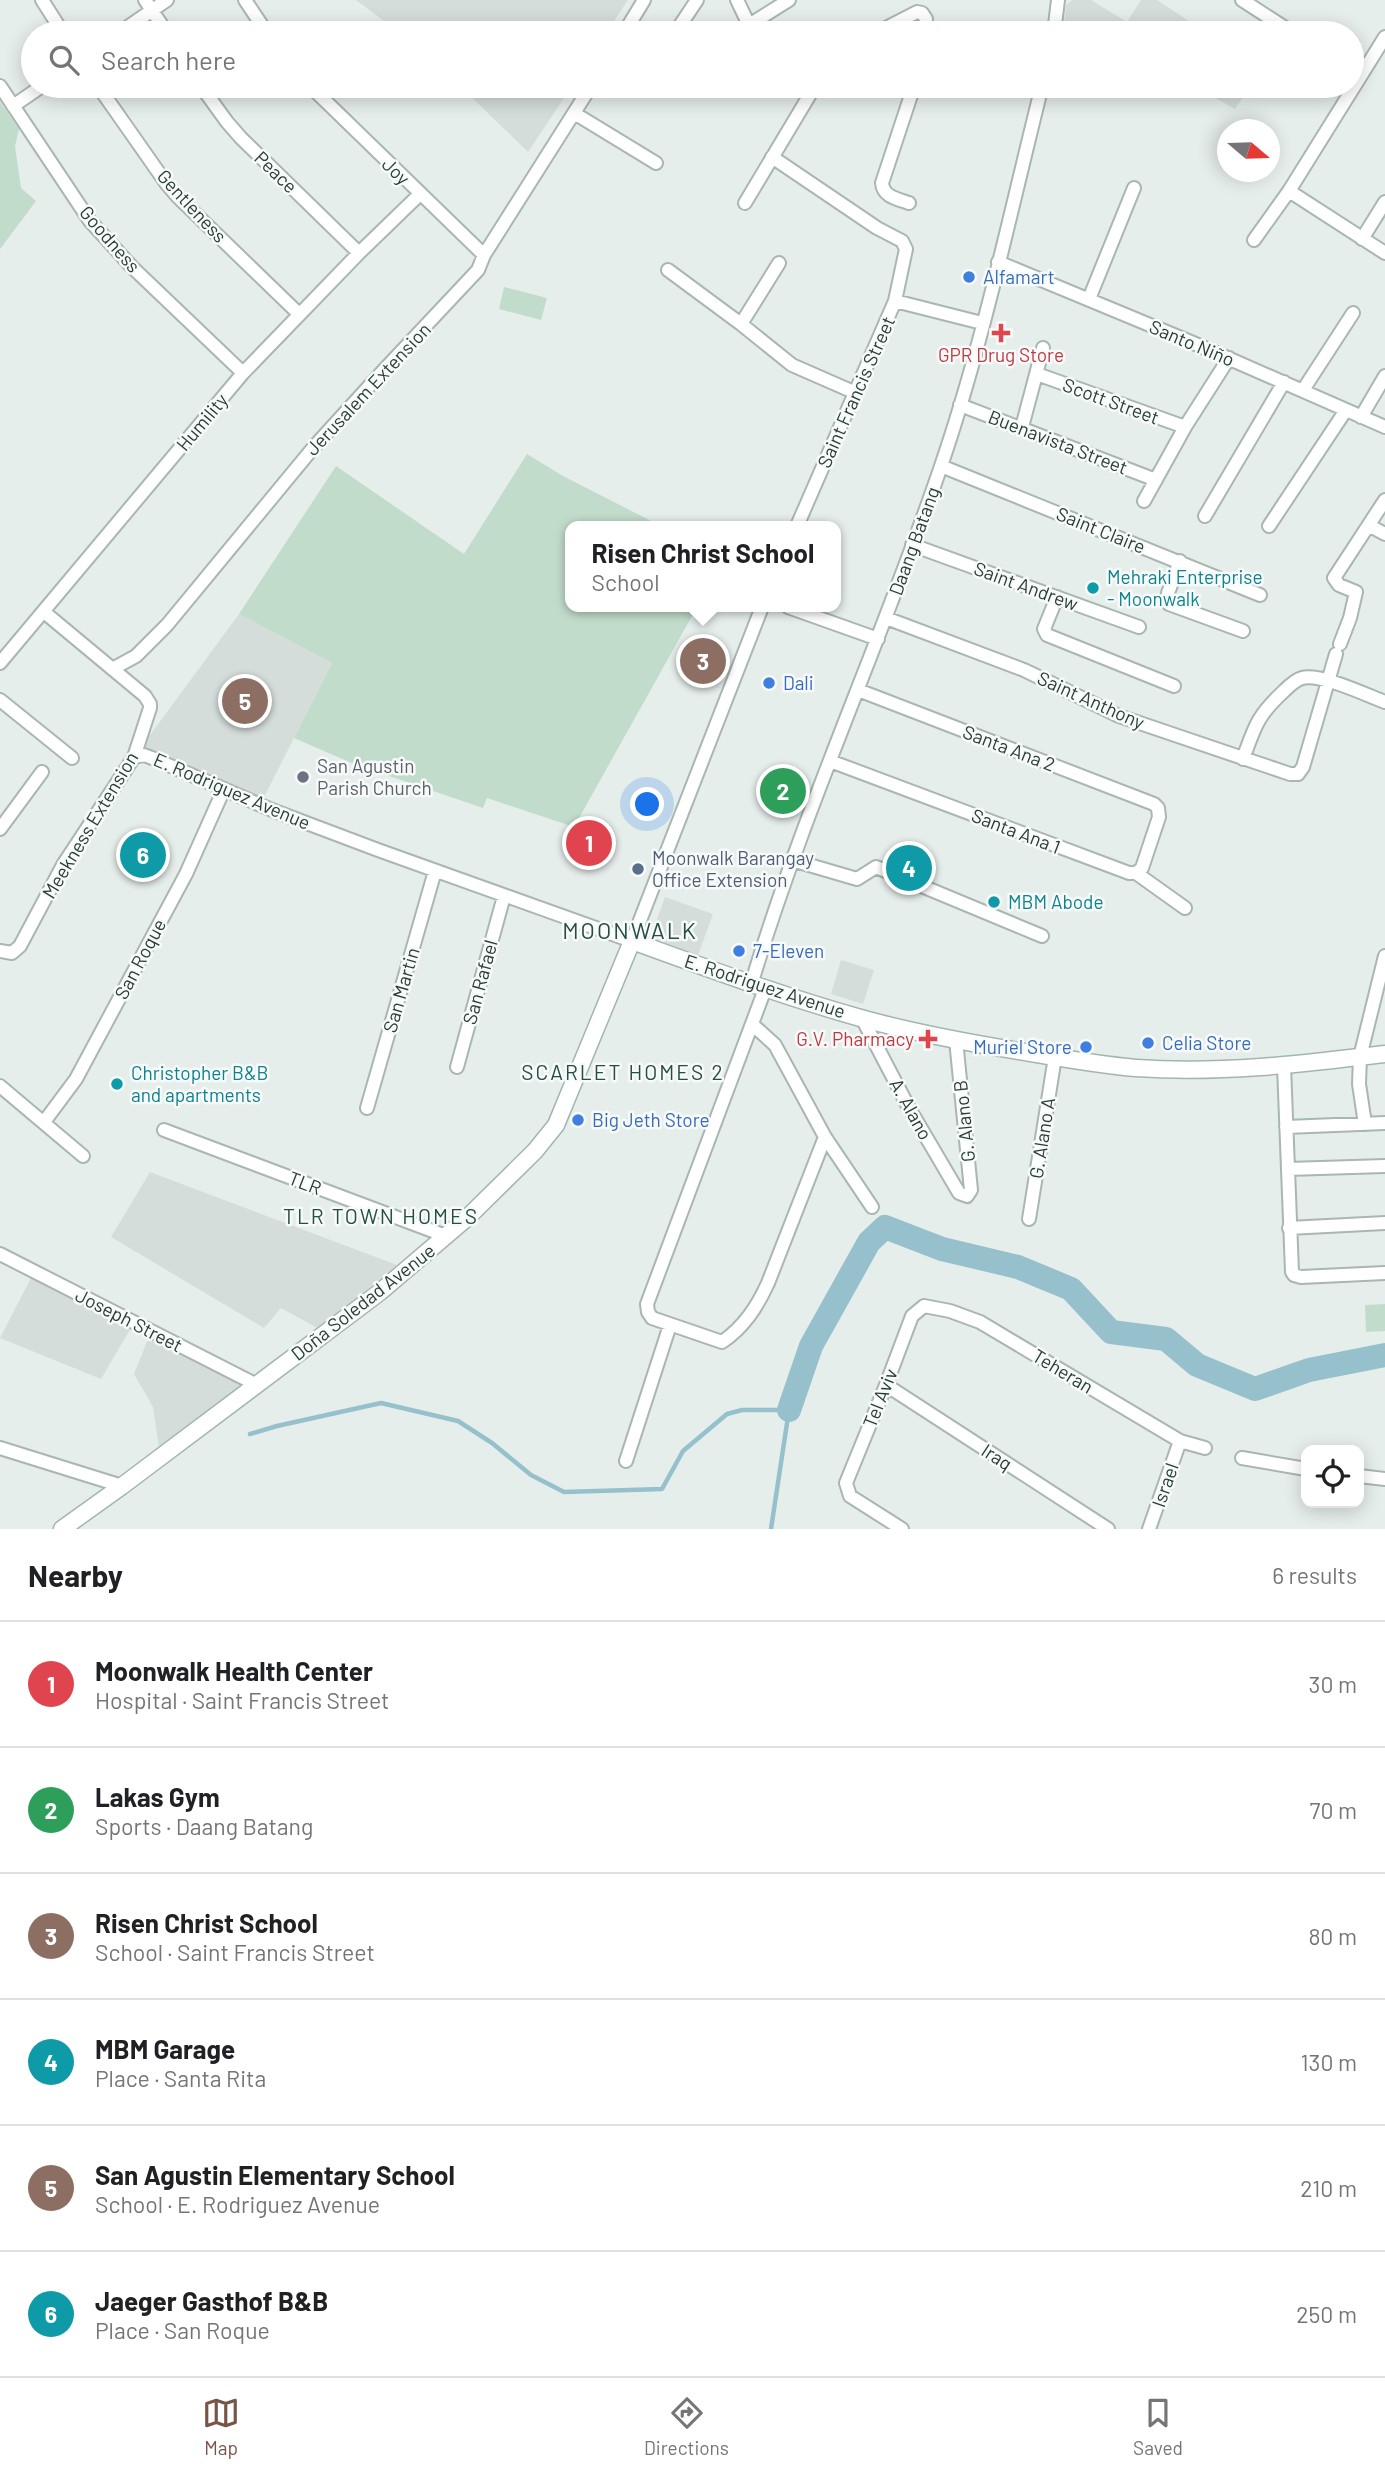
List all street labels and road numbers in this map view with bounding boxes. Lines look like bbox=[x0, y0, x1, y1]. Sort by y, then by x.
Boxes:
street label: Peace bbox=[250, 146, 303, 197]
street label: Joy bbox=[378, 152, 415, 189]
street label: Gentleness bbox=[153, 164, 232, 247]
street label: Goodness bbox=[75, 201, 146, 277]
street label: Saint Francis Street bbox=[812, 312, 899, 471]
street label: Santo Niño bbox=[1146, 314, 1238, 371]
street label: Jerusalem Extension bbox=[300, 317, 435, 460]
street label: Scott Street bbox=[1060, 373, 1162, 429]
street label: Humility bbox=[171, 388, 232, 455]
street label: Buenavista Street bbox=[985, 404, 1131, 479]
street label: Daang Batang bbox=[883, 483, 944, 598]
street label: Saint Claire bbox=[1053, 501, 1149, 558]
street label: Saint Andrew bbox=[971, 556, 1082, 615]
street label: Saint Anthony bbox=[1034, 666, 1148, 733]
street label: Santa Ana 2 bbox=[960, 719, 1059, 776]
street label: Meekness Extension bbox=[37, 747, 143, 902]
street label: E. Rodriguez Avenue bbox=[150, 747, 314, 834]
street label: Santa Ana 1 bbox=[968, 803, 1064, 858]
street label: San Roque bbox=[109, 915, 170, 1003]
street label: San Rafael bbox=[457, 937, 502, 1027]
street label: San Martin bbox=[377, 945, 424, 1035]
street label: E. Rodriguez Avenue bbox=[682, 949, 848, 1022]
street label: A. Alano bbox=[885, 1074, 938, 1144]
street label: G. Alano B bbox=[948, 1079, 979, 1163]
street label: G. Alano A bbox=[1024, 1096, 1059, 1180]
street label: TLR bbox=[286, 1166, 325, 1199]
street label: Doña Soledad Avenue bbox=[286, 1238, 439, 1365]
street label: Joseph Street bbox=[72, 1283, 187, 1356]
street label: Teheran bbox=[1029, 1344, 1098, 1398]
street label: Tel Aviv bbox=[857, 1365, 902, 1431]
street label: Iraq bbox=[978, 1438, 1017, 1475]
street label: Israel bbox=[1146, 1460, 1183, 1510]

